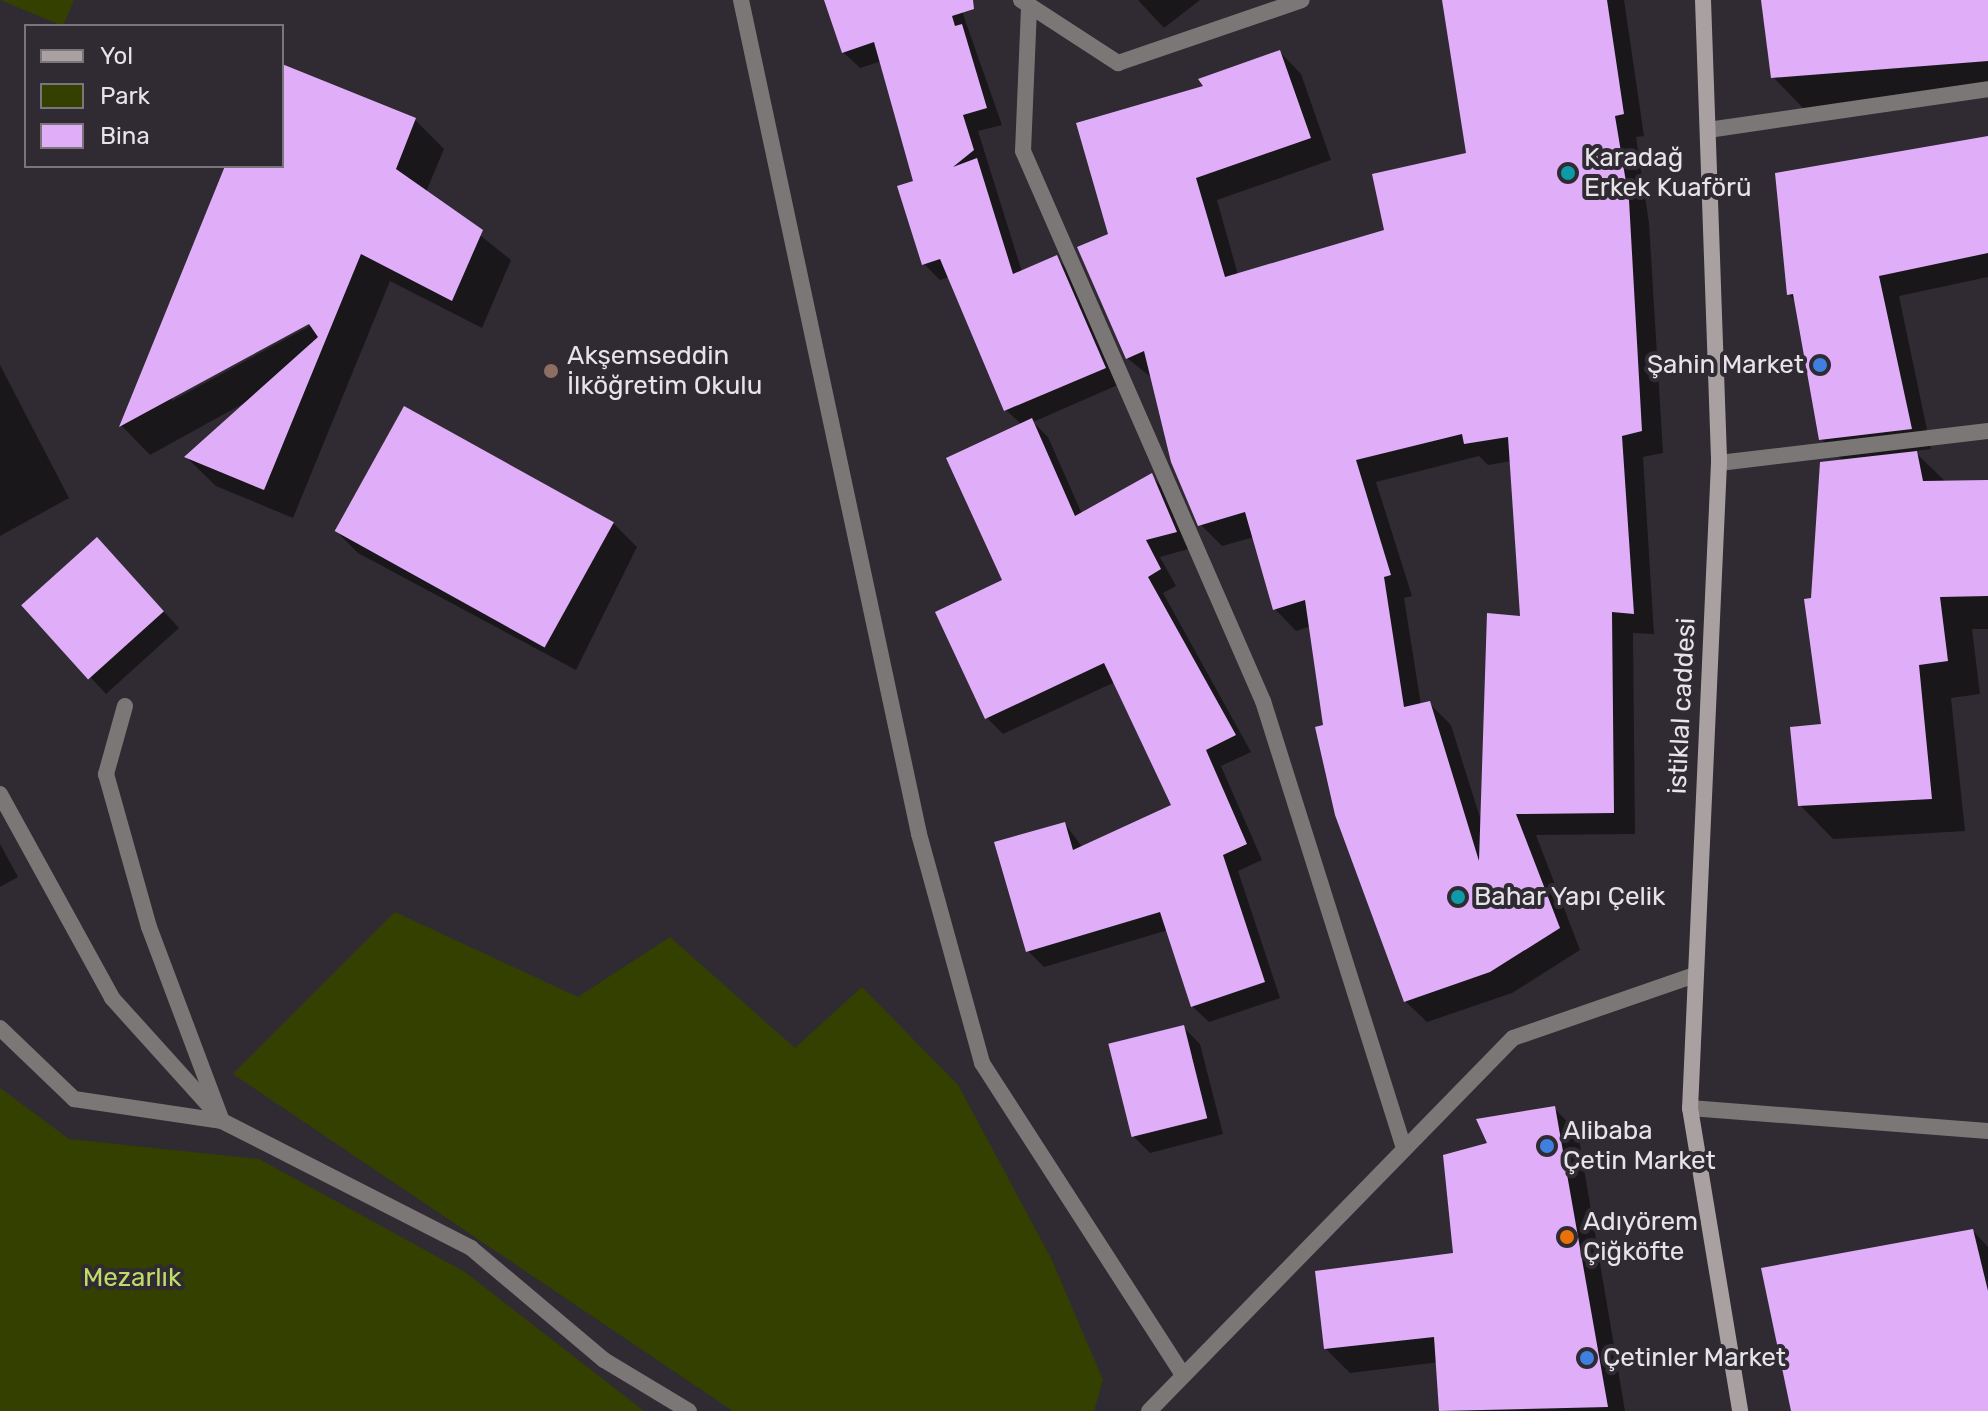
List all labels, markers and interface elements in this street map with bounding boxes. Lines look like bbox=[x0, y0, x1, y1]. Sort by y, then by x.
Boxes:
legend bbox=[24, 24, 284, 168]
text: Yol bbox=[100, 42, 133, 70]
text: Park bbox=[100, 82, 150, 110]
text: Bina bbox=[100, 122, 150, 150]
place label: Karadağ Erkek Kuaförü bbox=[1584, 142, 1752, 204]
marker: Karadağ Erkek Kuaförü bbox=[1559, 164, 1577, 182]
place label: Akşemseddin İlköğretim Okulu bbox=[567, 340, 762, 402]
place label: Şahin Market bbox=[1647, 349, 1804, 381]
marker: Şahin Market bbox=[1811, 356, 1829, 374]
marker: Akşemseddin İlköğretim Okulu bbox=[542, 362, 560, 380]
street label: istiklal caddesi bbox=[1662, 617, 1702, 795]
place label: Bahar Yapı Çelik bbox=[1474, 881, 1667, 913]
marker: Bahar Yapı Çelik bbox=[1449, 888, 1467, 906]
place label: Alibaba Çetin Market bbox=[1563, 1115, 1716, 1176]
marker: Alibaba Çetin Market bbox=[1538, 1137, 1556, 1155]
place label: Adıyörem Çiğköfte bbox=[1583, 1206, 1698, 1268]
marker: Adıyörem Çiğköfte bbox=[1558, 1228, 1576, 1246]
park label: Mezarlık bbox=[83, 1262, 181, 1294]
place label: Çetinler Market bbox=[1603, 1342, 1786, 1374]
marker: Çetinler Market bbox=[1578, 1349, 1596, 1367]

